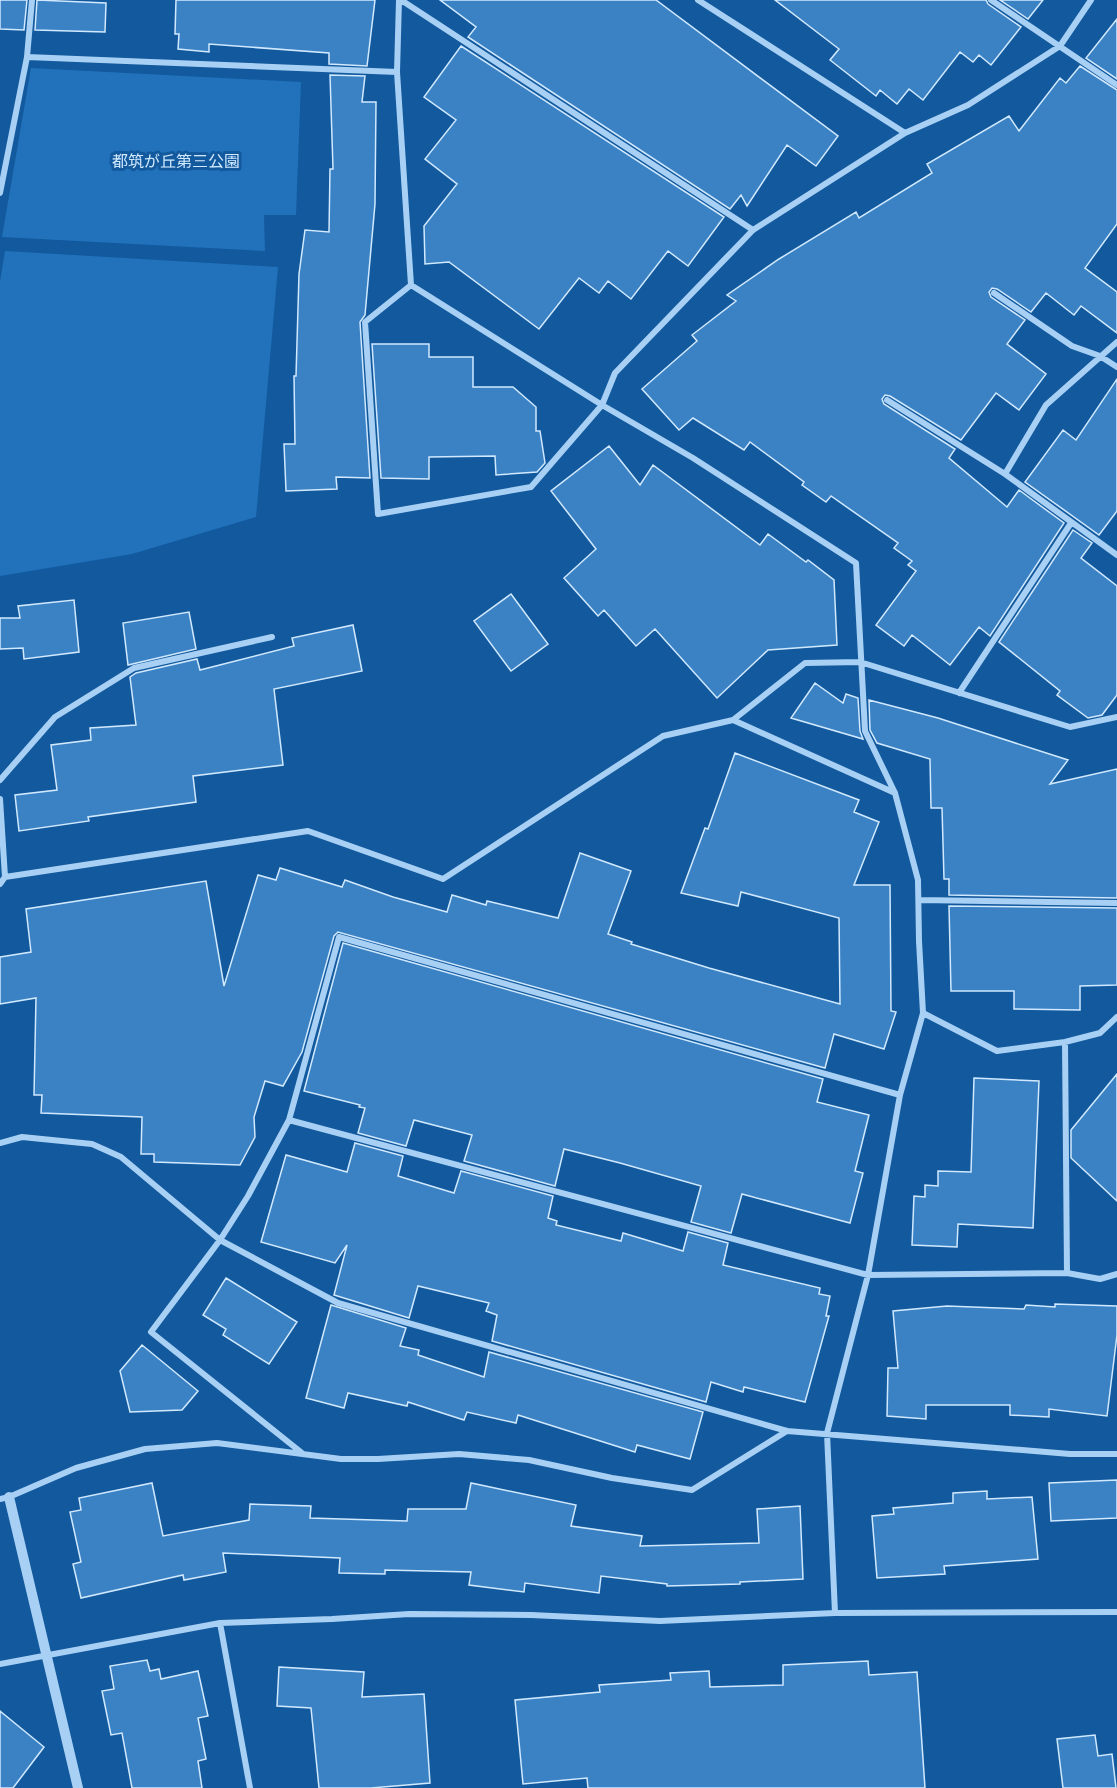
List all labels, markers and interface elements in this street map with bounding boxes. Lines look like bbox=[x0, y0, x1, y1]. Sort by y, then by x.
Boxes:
park label: 都筑が丘第三公園 bbox=[112, 151, 240, 171]

